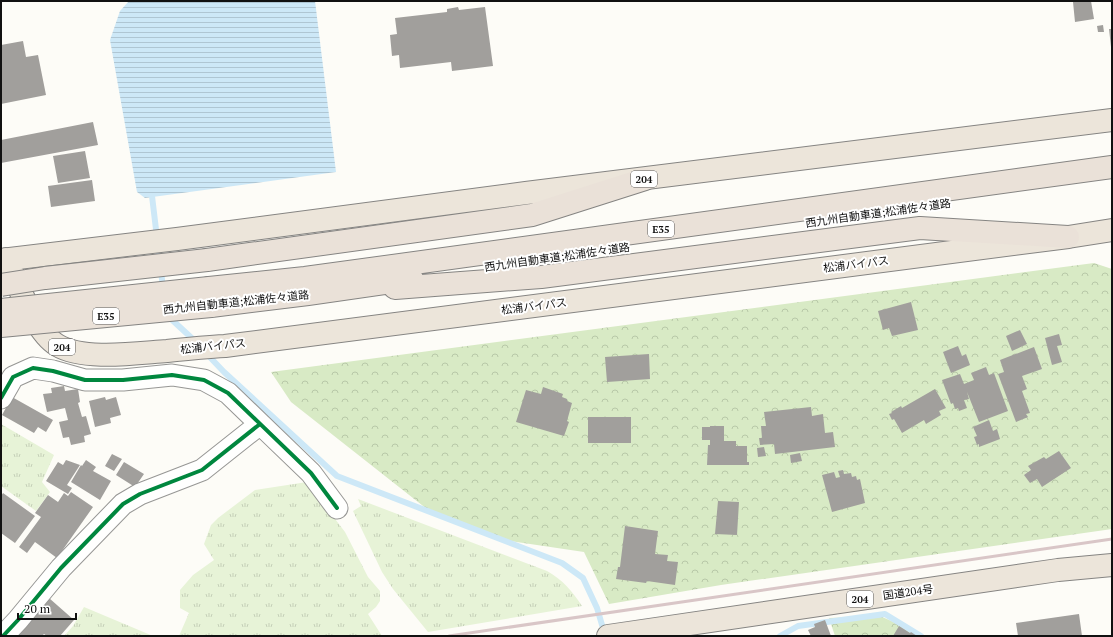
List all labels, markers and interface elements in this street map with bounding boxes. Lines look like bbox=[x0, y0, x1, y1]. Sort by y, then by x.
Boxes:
road number: 204 bbox=[631, 171, 657, 187]
street label: 西九州自動車道;松浦佐々道路 bbox=[804, 196, 952, 230]
road number: E35 bbox=[648, 221, 674, 237]
street label: 西九州自動車道;松浦佐々道路 bbox=[483, 240, 631, 274]
street label: 松浦バイパス bbox=[823, 253, 889, 275]
street label: 西九州自動車道;松浦佐々道路 bbox=[162, 287, 310, 317]
street label: 松浦バイパス bbox=[501, 295, 567, 317]
road number: E35 bbox=[93, 308, 119, 324]
street label: 松浦バイパス bbox=[180, 336, 246, 356]
road number: 204 bbox=[49, 339, 75, 355]
street label: 国道204号 bbox=[882, 582, 934, 602]
road number: 204 bbox=[847, 591, 873, 607]
scale bar bbox=[18, 595, 76, 621]
text: 20 m bbox=[24, 601, 51, 616]

